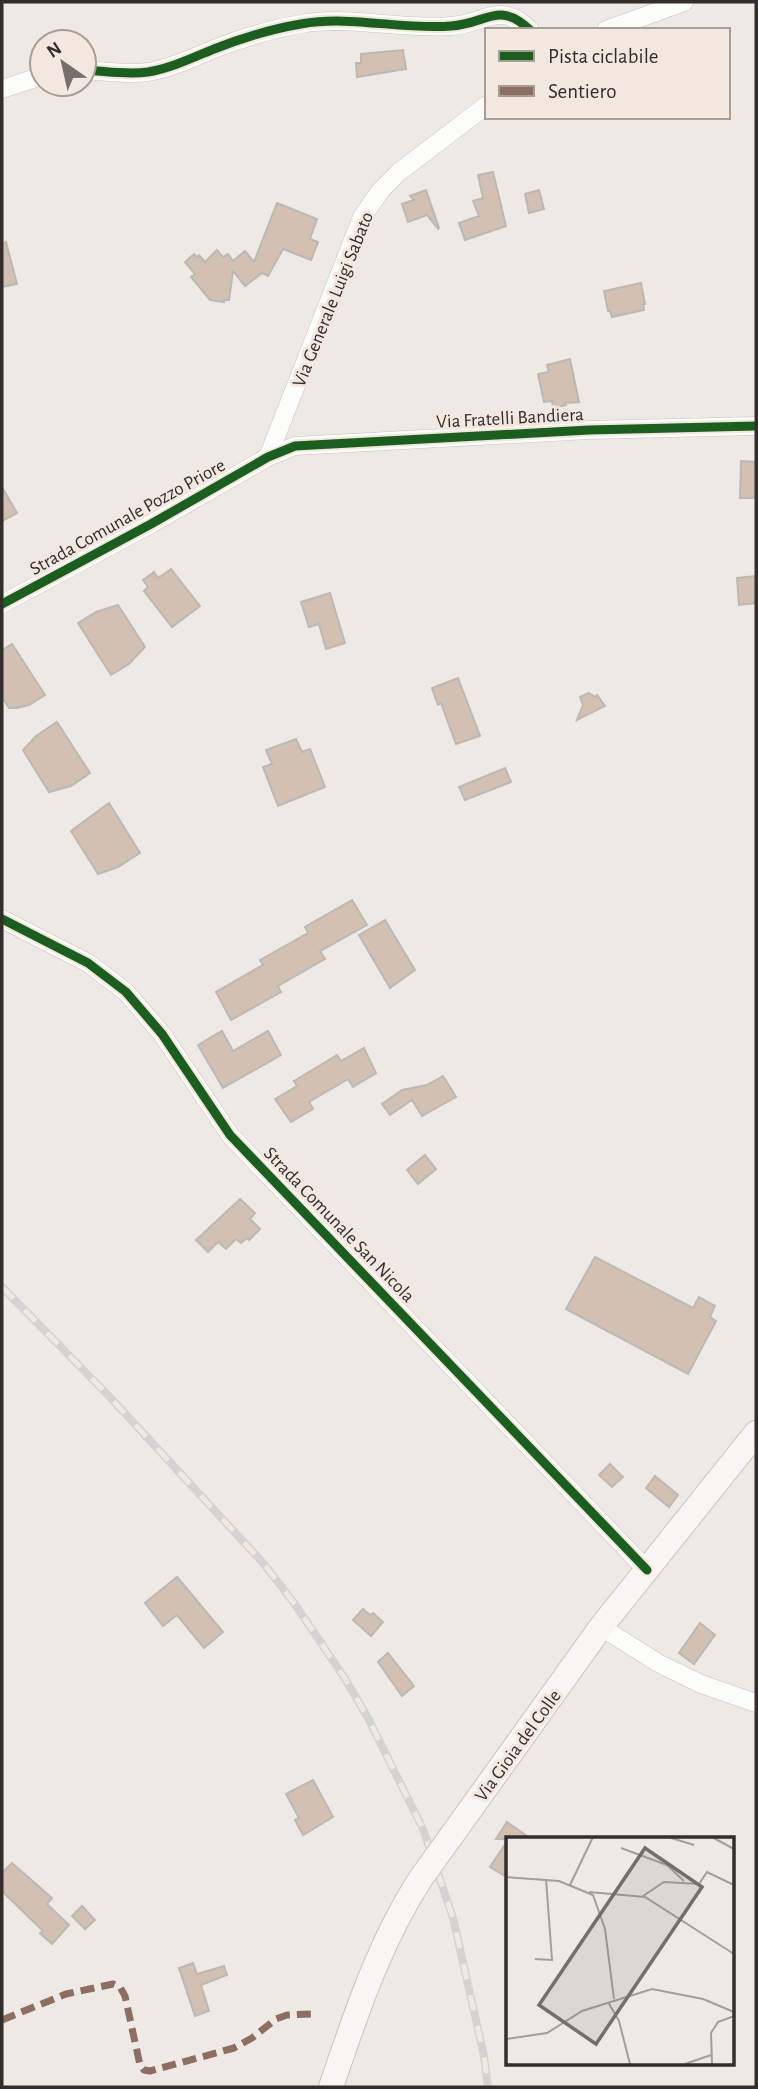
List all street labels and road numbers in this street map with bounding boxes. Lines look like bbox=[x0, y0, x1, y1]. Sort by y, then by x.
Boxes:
street label: Via Generale Luigi Sabato bbox=[290, 209, 377, 390]
street label: Via Fratelli Bandiera bbox=[436, 405, 585, 432]
street label: Strada Comunale Pozzo Priore bbox=[27, 456, 229, 579]
street label: Strada Comunale San Nicola bbox=[260, 1144, 418, 1307]
street label: Via Gioia del Colle bbox=[472, 1687, 565, 1805]

